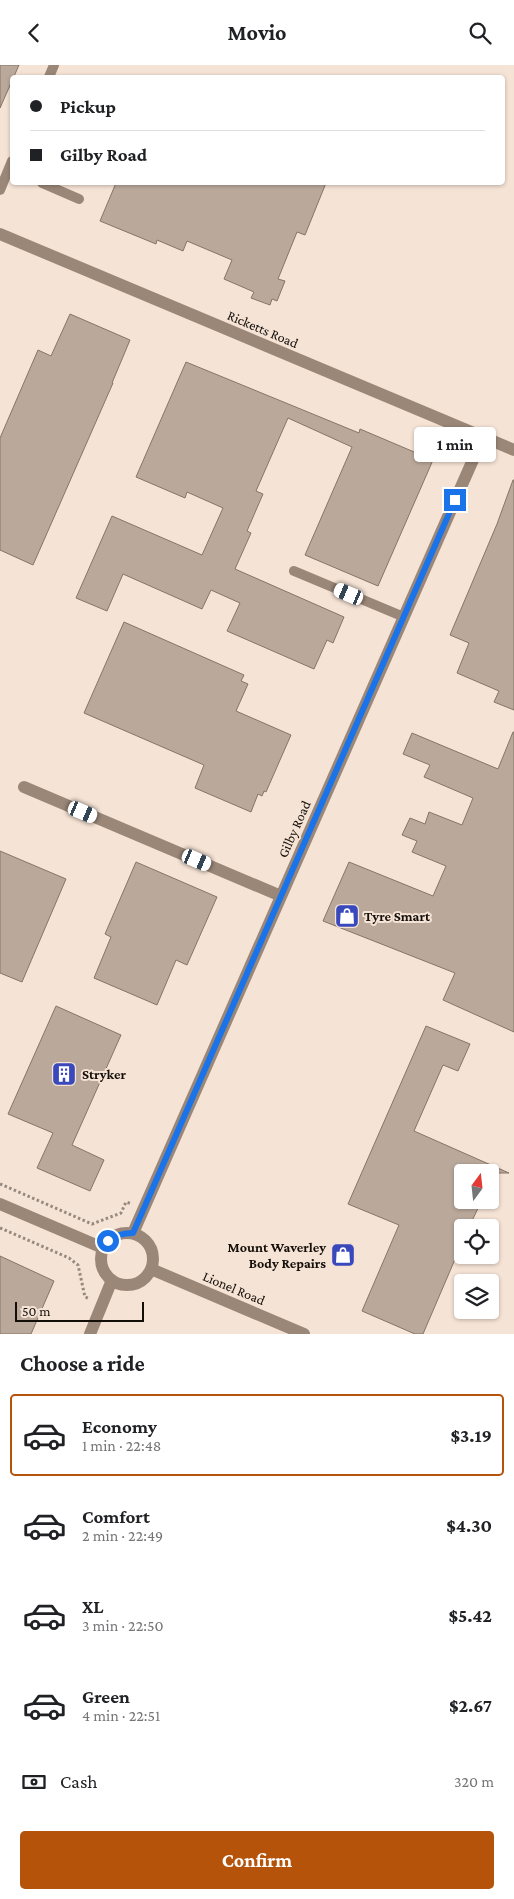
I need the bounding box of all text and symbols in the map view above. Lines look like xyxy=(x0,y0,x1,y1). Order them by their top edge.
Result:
icon: back xyxy=(20,19,48,47)
icon: search xyxy=(466,19,494,47)
text: Movio xyxy=(227,20,287,45)
text: Pickup xyxy=(60,96,116,117)
text: Gilby Road xyxy=(60,144,147,165)
street label: Ricketts Road xyxy=(225,307,301,351)
callout: 1 min xyxy=(414,427,496,463)
text: 1 min xyxy=(437,436,473,453)
route end xyxy=(444,489,466,511)
car xyxy=(332,581,365,607)
street label: Gilby Road xyxy=(274,797,314,860)
car xyxy=(66,799,99,825)
car xyxy=(180,847,213,873)
shop icon: Tyre Smart xyxy=(334,903,360,929)
place label: Tyre Smart xyxy=(364,908,431,924)
building icon: Stryker xyxy=(51,1061,77,1087)
place label: Stryker xyxy=(82,1066,127,1082)
north arrow xyxy=(454,1164,499,1209)
map controls xyxy=(454,1164,499,1319)
button: locate xyxy=(454,1219,499,1264)
route start xyxy=(97,1230,119,1252)
place label: Mount Waverley Body Repairs xyxy=(228,1239,326,1271)
shop icon: Mount Waverley Body Repairs xyxy=(330,1242,356,1268)
street label: Lionel Road xyxy=(201,1268,268,1308)
button: layers xyxy=(454,1274,499,1319)
scale bar xyxy=(15,1299,144,1322)
text: 50 m xyxy=(22,1303,50,1319)
text: Choose a ride xyxy=(20,1351,145,1376)
icon: car xyxy=(22,1413,67,1458)
text: Economy xyxy=(82,1416,157,1437)
text: $3.19 xyxy=(451,1425,492,1446)
text: 1 min · 22:48 xyxy=(82,1437,161,1454)
icon: car xyxy=(22,1503,67,1548)
text: Comfort xyxy=(82,1506,150,1527)
text: $4.30 xyxy=(446,1515,492,1536)
text: 2 min · 22:49 xyxy=(82,1527,163,1544)
icon: car xyxy=(22,1593,67,1638)
text: XL xyxy=(82,1596,104,1617)
text: $5.42 xyxy=(449,1605,492,1626)
text: 3 min · 22:50 xyxy=(82,1617,164,1634)
icon: car xyxy=(22,1683,67,1728)
text: Green xyxy=(82,1686,130,1707)
text: $2.67 xyxy=(449,1695,492,1716)
text: 4 min · 22:51 xyxy=(82,1707,160,1724)
icon: cash xyxy=(20,1768,48,1796)
text: Cash xyxy=(60,1771,98,1792)
text: 320 m xyxy=(454,1773,494,1790)
button: Confirm xyxy=(20,1831,494,1889)

